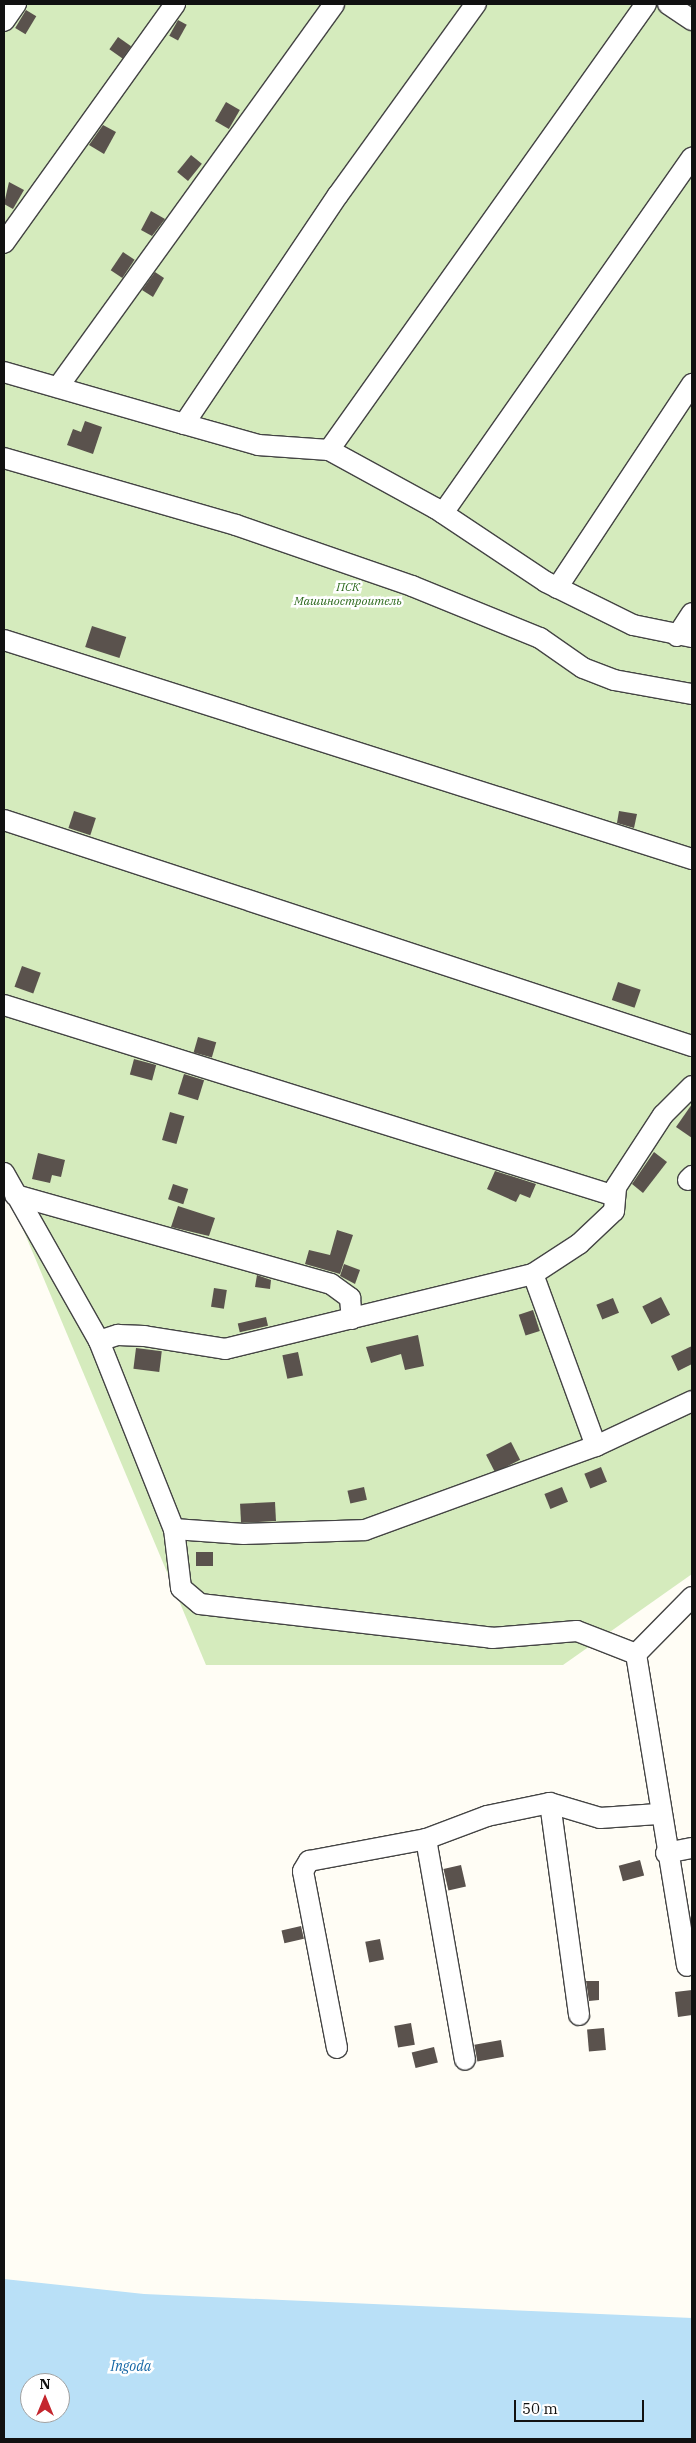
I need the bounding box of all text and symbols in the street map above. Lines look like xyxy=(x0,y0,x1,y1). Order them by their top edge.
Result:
park label: ПСК Машиностроитель xyxy=(294,580,402,608)
water label: Ingoda xyxy=(111,2358,151,2374)
north arrow xyxy=(20,2373,70,2423)
text: N xyxy=(39,2375,51,2393)
scale bar xyxy=(516,2390,646,2422)
text: 50 m xyxy=(522,2399,558,2418)

